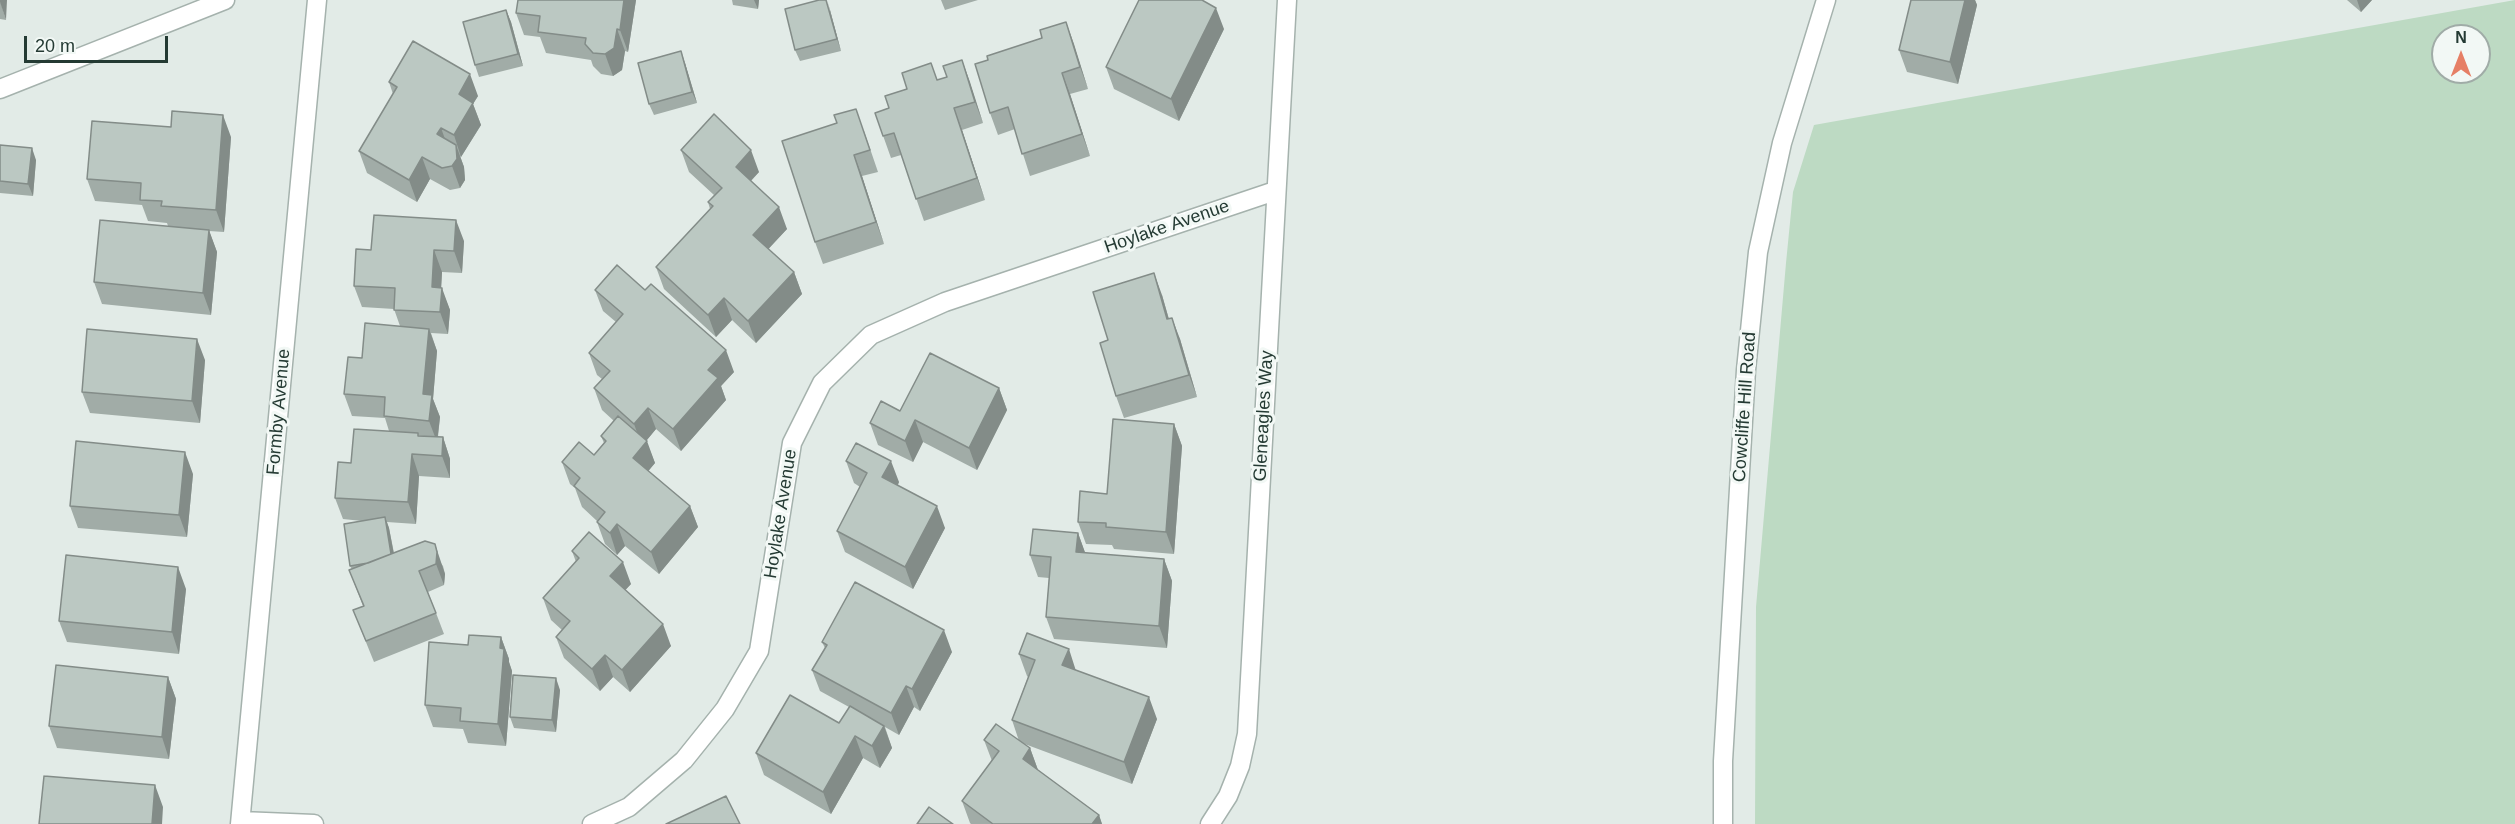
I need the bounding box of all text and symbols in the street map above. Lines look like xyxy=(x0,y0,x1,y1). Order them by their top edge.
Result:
scale bar xyxy=(27,24,171,62)
north arrow xyxy=(2431,24,2491,84)
text: N xyxy=(2455,29,2467,46)
text: 20 m xyxy=(35,36,75,56)
street label: Hoylake Avenue xyxy=(1102,196,1232,258)
street label: Cowcliffe Hill Road xyxy=(1729,331,1761,483)
street label: Formby Avenue xyxy=(263,348,295,476)
street label: Gleneagles Way xyxy=(1250,350,1278,482)
street label: Hoylake Avenue xyxy=(760,448,802,580)

